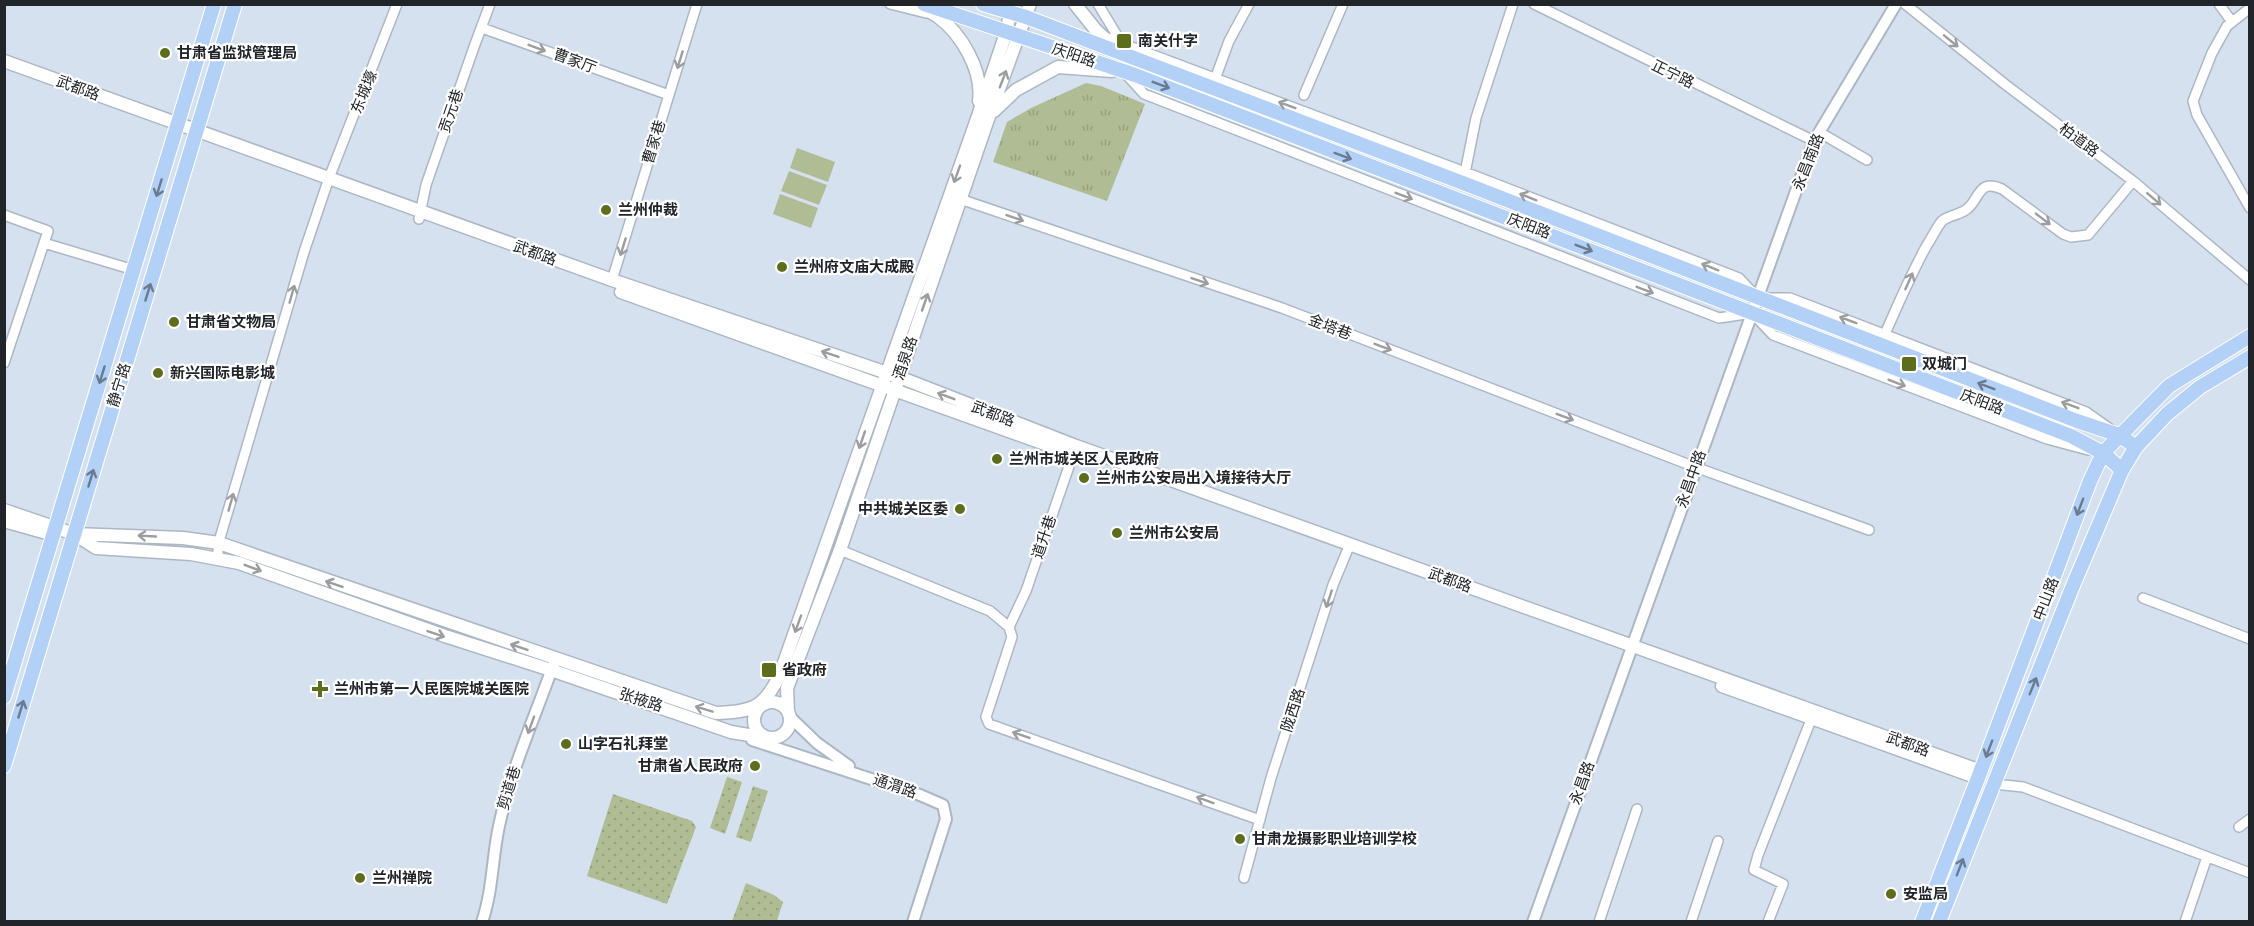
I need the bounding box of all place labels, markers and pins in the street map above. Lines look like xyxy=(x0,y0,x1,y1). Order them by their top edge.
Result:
place label: 南关什字 xyxy=(1138,31,1198,51)
marker: 南关什字 xyxy=(1115,32,1133,50)
place label: 甘肃省监狱管理局 xyxy=(177,43,297,63)
marker: 甘肃省监狱管理局 xyxy=(158,46,172,60)
place label: 兰州仲裁 xyxy=(618,200,678,220)
marker: 兰州仲裁 xyxy=(599,203,613,217)
place label: 兰州府文庙大成殿 xyxy=(794,257,914,277)
marker: 兰州府文庙大成殿 xyxy=(775,260,789,274)
place label: 甘肃省文物局 xyxy=(186,312,276,332)
marker: 甘肃省文物局 xyxy=(167,315,181,329)
place label: 双城门 xyxy=(1922,354,1967,374)
marker: 双城门 xyxy=(1900,355,1918,373)
place label: 新兴国际电影城 xyxy=(170,363,275,383)
marker: 新兴国际电影城 xyxy=(151,366,165,380)
place label: 兰州市城关区人民政府 xyxy=(1009,449,1159,469)
marker: 兰州市城关区人民政府 xyxy=(990,452,1004,466)
place label: 兰州市公安局出入境接待大厅 xyxy=(1096,468,1291,488)
marker: 兰州市公安局出入境接待大厅 xyxy=(1077,471,1091,485)
place label: 中共城关区委 xyxy=(858,499,948,519)
marker: 中共城关区委 xyxy=(953,502,967,516)
place label: 兰州市公安局 xyxy=(1129,523,1219,543)
marker: 兰州市公安局 xyxy=(1110,526,1124,540)
place label: 省政府 xyxy=(782,660,827,680)
marker: 省政府 xyxy=(760,661,778,679)
place label: 兰州市第一人民医院城关医院 xyxy=(334,679,529,699)
marker: 兰州市第一人民医院城关医院 xyxy=(311,680,329,698)
place label: 山字石礼拜堂 xyxy=(578,734,668,754)
marker: 山字石礼拜堂 xyxy=(559,737,573,751)
place label: 甘肃省人民政府 xyxy=(638,756,743,776)
marker: 甘肃省人民政府 xyxy=(748,759,762,773)
place label: 甘肃龙摄影职业培训学校 xyxy=(1252,829,1417,849)
marker: 甘肃龙摄影职业培训学校 xyxy=(1233,832,1247,846)
place label: 兰州禅院 xyxy=(372,868,432,888)
marker: 兰州禅院 xyxy=(353,871,367,885)
place label: 安监局 xyxy=(1903,884,1948,904)
marker: 安监局 xyxy=(1884,887,1898,901)

